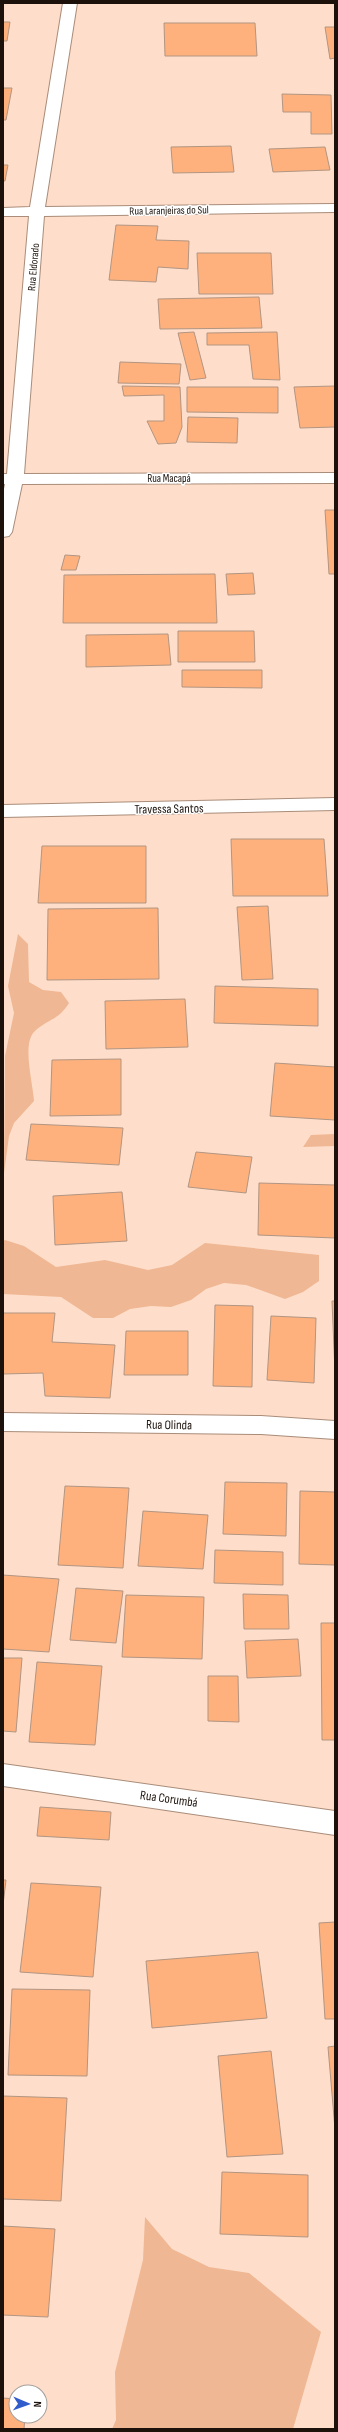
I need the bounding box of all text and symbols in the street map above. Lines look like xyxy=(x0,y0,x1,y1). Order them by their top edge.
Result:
street label: Rua Laranjeiras do Sul xyxy=(129,203,209,218)
street label: Rua Eldorado xyxy=(25,242,42,291)
street label: Rua Macapá xyxy=(147,472,191,485)
street label: Travessa Santos xyxy=(134,800,204,818)
street label: Rua Olinda xyxy=(146,1417,192,1433)
street label: Rua Corumbá xyxy=(139,1787,199,1811)
north arrow xyxy=(8,2384,48,2424)
text: N xyxy=(31,2401,44,2408)

